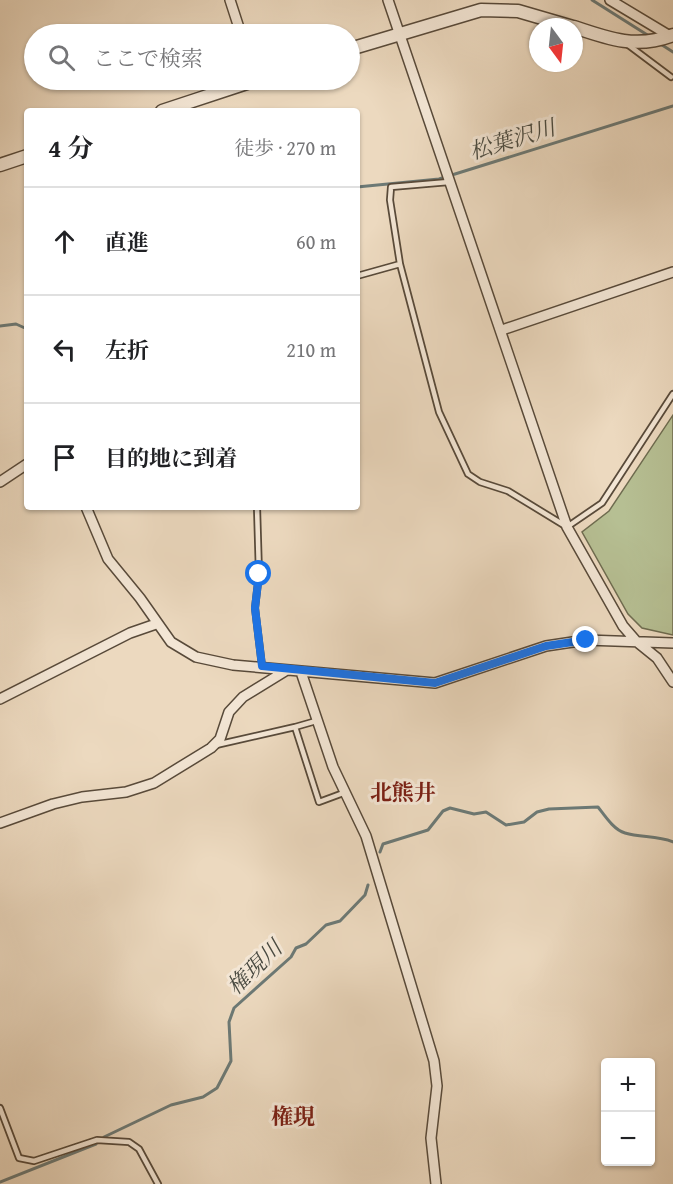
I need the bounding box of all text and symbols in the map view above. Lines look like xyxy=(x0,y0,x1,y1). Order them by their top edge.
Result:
north arrow xyxy=(529,18,583,72)
search box xyxy=(24,24,360,90)
icon: search xyxy=(45,41,78,74)
text: ここで検索 xyxy=(93,42,203,74)
water label: 松葉沢川 xyxy=(465,110,561,167)
text: 4 分 xyxy=(48,128,93,167)
text: 徒歩 · 270 m xyxy=(234,133,336,162)
icon: ahead xyxy=(48,225,81,258)
text: 直進 xyxy=(105,226,149,258)
text: 60 m xyxy=(296,227,336,256)
icon: left xyxy=(48,333,81,366)
text: 左折 xyxy=(105,334,149,366)
text: 210 m xyxy=(286,335,336,364)
icon: arrive xyxy=(48,441,81,474)
text: 目的地に到着 xyxy=(105,442,237,474)
route start xyxy=(245,560,271,586)
route end xyxy=(572,626,598,652)
district label: 北熊井 xyxy=(370,776,436,808)
water label: 権現川 xyxy=(219,931,290,1001)
map controls xyxy=(601,1058,655,1166)
button: + xyxy=(601,1058,655,1112)
district label: 権現 xyxy=(271,1100,315,1132)
button: − xyxy=(601,1112,655,1166)

